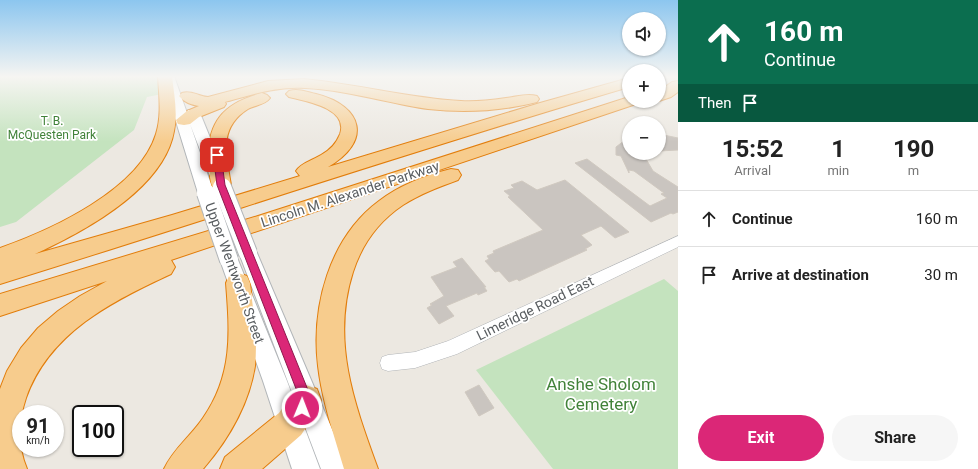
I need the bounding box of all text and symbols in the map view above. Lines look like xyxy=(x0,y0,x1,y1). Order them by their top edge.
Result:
map controls xyxy=(622,12,666,160)
button: sound xyxy=(622,12,666,56)
text: 160 m xyxy=(764,15,843,48)
icon: ahead xyxy=(698,16,750,68)
text: Continue xyxy=(764,49,836,70)
button: + xyxy=(622,64,666,108)
icon: arrive xyxy=(739,92,761,114)
text: Then xyxy=(698,94,731,112)
park label: T. B. McQuesten Park xyxy=(8,114,97,142)
button: − xyxy=(622,116,666,160)
text: 15:52 xyxy=(722,135,784,163)
text: 1 xyxy=(831,135,845,163)
text: 190 xyxy=(893,135,934,163)
pin xyxy=(200,138,234,172)
icon: arrive xyxy=(206,144,228,166)
street label: Lincoln M. Alexander Parkway xyxy=(259,157,442,230)
text: Arrival xyxy=(734,163,771,178)
text: min xyxy=(827,163,849,178)
text: m xyxy=(908,163,919,178)
street label: Upper Wentworth Street xyxy=(202,200,268,346)
icon: ahead xyxy=(698,208,720,230)
text: Continue xyxy=(732,210,793,228)
text: 160 m xyxy=(916,210,958,228)
icon: arrive xyxy=(698,264,720,286)
text: Arrive at destination xyxy=(732,266,869,284)
text: 30 m xyxy=(924,266,958,284)
street label: Limeridge Road East xyxy=(474,272,597,343)
park label: Anshe Sholom Cemetery xyxy=(546,374,656,414)
position arrow xyxy=(281,387,323,429)
speed limit sign: 100 xyxy=(72,405,124,457)
text: 91 xyxy=(27,414,49,438)
button: Exit xyxy=(698,415,824,461)
button: Share xyxy=(832,415,958,461)
text: km/h xyxy=(26,435,50,446)

